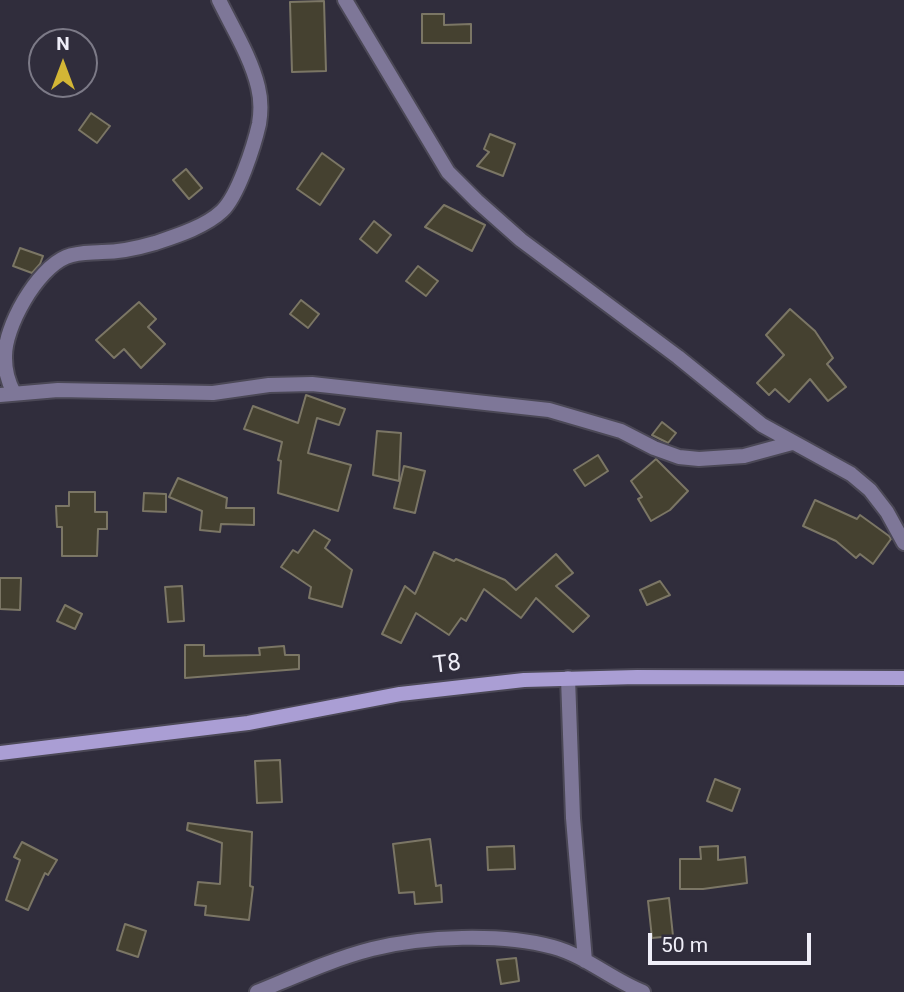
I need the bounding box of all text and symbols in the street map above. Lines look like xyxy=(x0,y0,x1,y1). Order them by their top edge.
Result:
north arrow xyxy=(28,28,98,98)
text: N xyxy=(56,32,70,55)
street label: T8 xyxy=(431,649,463,681)
scale bar xyxy=(652,918,815,962)
text: 50 m xyxy=(661,933,708,957)

